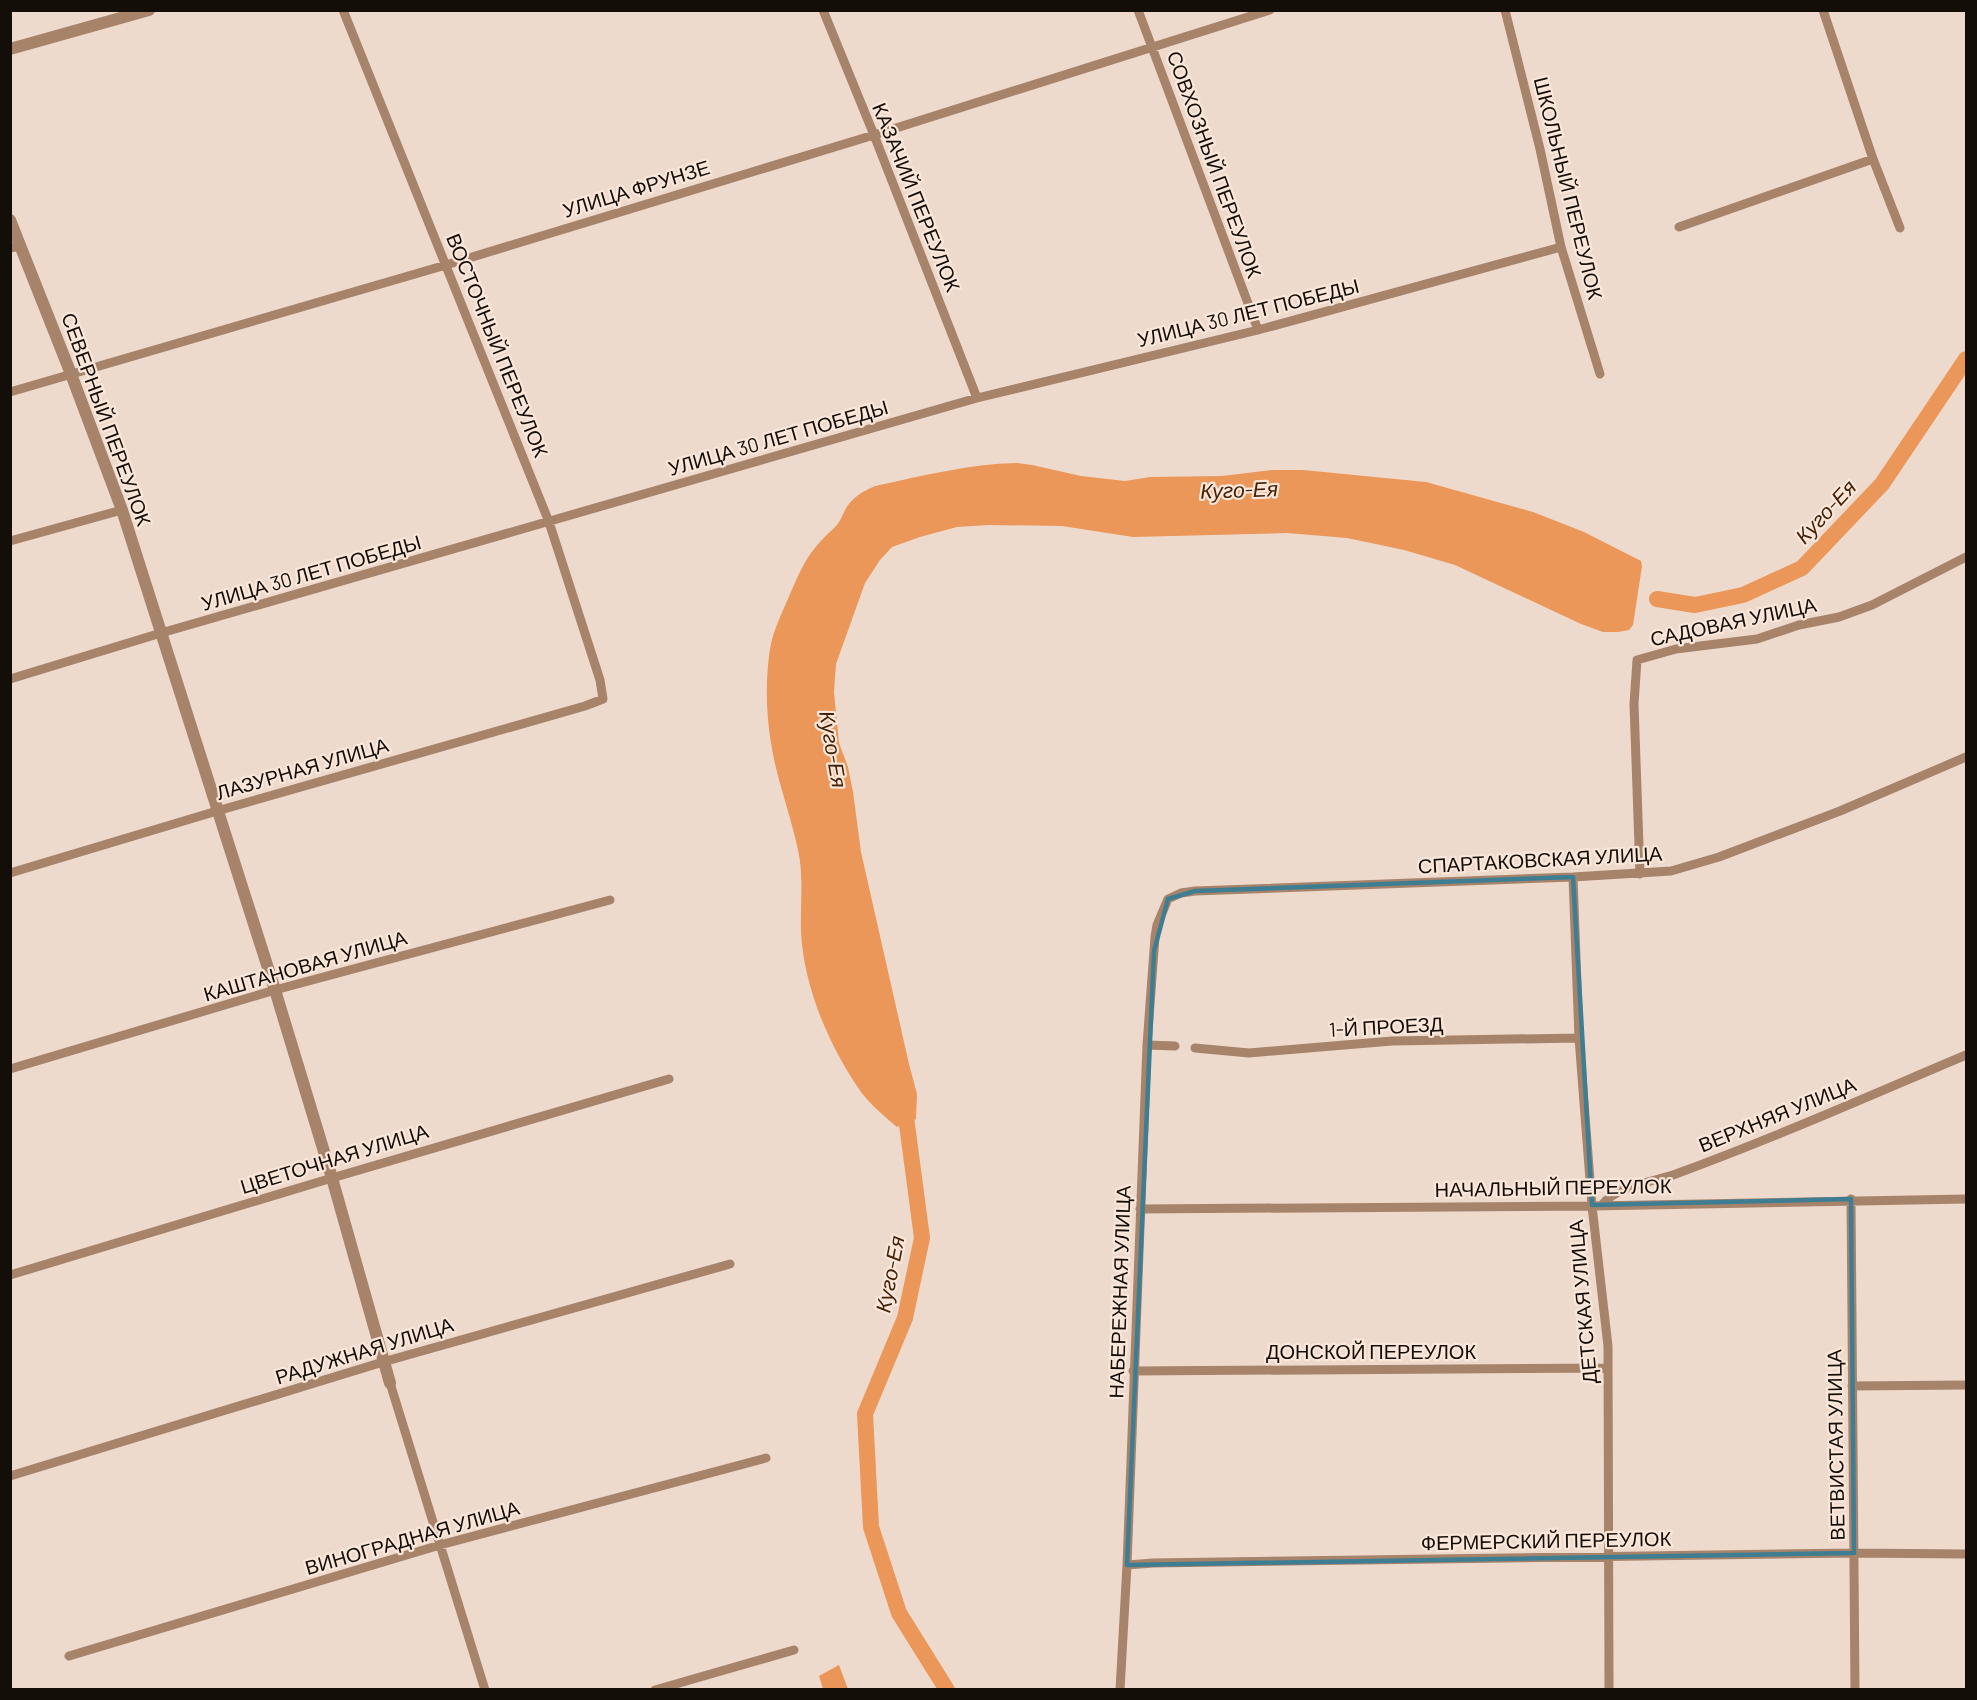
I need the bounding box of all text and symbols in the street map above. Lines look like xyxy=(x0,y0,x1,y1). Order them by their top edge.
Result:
street label: СОВХОЗНЫЙ ПЕРЕУЛОК xyxy=(1163,47,1267,281)
street label: ШКОЛЬНЫЙ ПЕРЕУЛОК xyxy=(1530,74,1608,302)
street label: КАЗАЧИЙ ПЕРЕУЛОК xyxy=(868,99,966,295)
street label: УЛИЦА ФРУНЗЕ xyxy=(560,154,712,222)
street label: ВОСТОЧНЫЙ ПЕРЕУЛОК xyxy=(442,230,554,461)
street label: УЛИЦА 30 ЛЕТ ПОБЕДЫ xyxy=(1135,273,1361,351)
street label: СЕВЕРНЫЙ ПЕРЕУЛОК xyxy=(57,309,157,529)
street label: УЛИЦА 30 ЛЕТ ПОБЕДЫ xyxy=(665,394,891,480)
water label: Куго-Ея xyxy=(1789,474,1861,548)
water label: Куго-Ея xyxy=(1200,475,1278,503)
street label: УЛИЦА 30 ЛЕТ ПОБЕДЫ xyxy=(198,529,424,615)
street label: САДОВАЯ УЛИЦА xyxy=(1648,592,1819,650)
water label: Куго-Ея xyxy=(815,709,853,789)
street label: ЛАЗУРНАЯ УЛИЦА xyxy=(213,732,392,804)
street label: СПАРТАКОВСКАЯ УЛИЦА xyxy=(1417,841,1663,877)
street label: КАШТАНОВАЯ УЛИЦА xyxy=(201,924,410,1006)
street label: 1-Й ПРОЕЗД xyxy=(1328,1011,1444,1041)
street label: ВЕРХНЯЯ УЛИЦА xyxy=(1695,1071,1860,1156)
street label: ЦВЕТОЧНАЯ УЛИЦА xyxy=(237,1118,431,1198)
street label: НАЧАЛЬНЫЙ ПЕРЕУЛОК xyxy=(1434,1173,1672,1201)
street label: НАБЕРЕЖНАЯ УЛИЦА xyxy=(1103,1184,1135,1399)
street label: ДЕТСКАЯ УЛИЦА xyxy=(1563,1218,1601,1385)
water label: Куго-Ея xyxy=(869,1233,909,1315)
street label: РАДУЖНАЯ УЛИЦА xyxy=(272,1311,457,1388)
street label: ДОНСКОЙ ПЕРЕУЛОК xyxy=(1266,1339,1476,1363)
street label: ВЕТВИСТАЯ УЛИЦА xyxy=(1821,1348,1849,1541)
street label: ВИНОГРАДНАЯ УЛИЦА xyxy=(302,1495,523,1579)
street label: ФЕРМЕРСКИЙ ПЕРЕУЛОК xyxy=(1421,1526,1672,1554)

